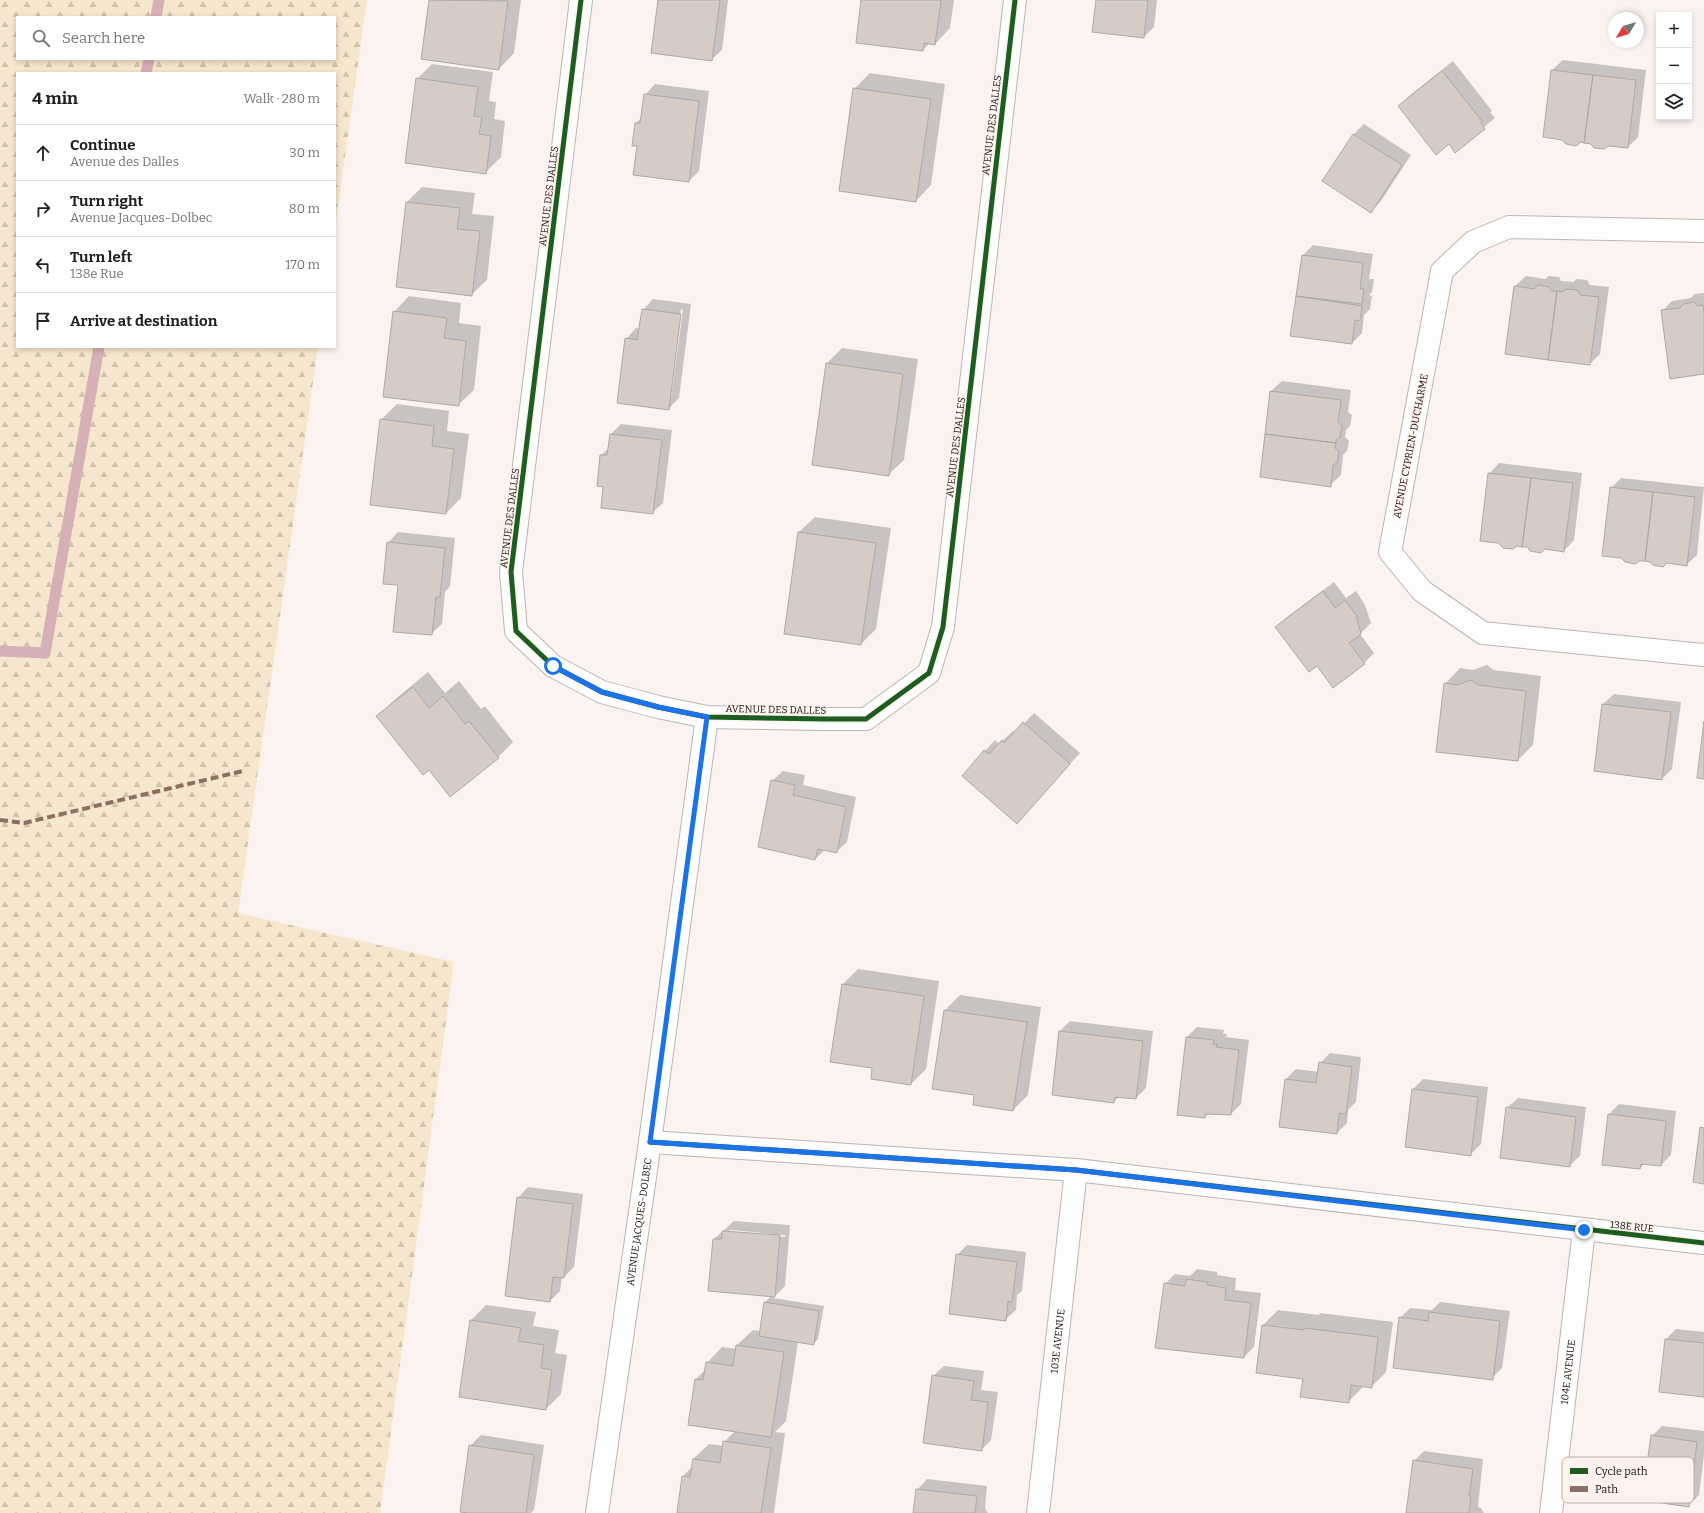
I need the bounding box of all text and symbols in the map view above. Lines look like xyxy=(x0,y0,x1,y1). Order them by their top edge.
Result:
north arrow xyxy=(1608,12,1644,48)
map controls xyxy=(1656,12,1692,120)
button: + xyxy=(1656,12,1692,48)
search box xyxy=(16,16,336,60)
icon: search xyxy=(30,27,52,49)
text: Search here xyxy=(62,29,145,47)
button: − xyxy=(1656,48,1692,84)
street label: AVENUE DES DALLES xyxy=(980,74,1004,176)
button: layers xyxy=(1656,84,1692,120)
text: 4 min xyxy=(32,88,78,109)
text: Walk · 280 m xyxy=(243,91,320,106)
text: Continue xyxy=(70,136,136,154)
icon: ahead xyxy=(32,142,54,164)
text: 30 m xyxy=(289,145,320,160)
street label: AVENUE DES DALLES xyxy=(537,145,561,247)
text: Avenue des Dalles xyxy=(70,154,179,169)
text: Turn right xyxy=(70,192,143,210)
icon: right xyxy=(32,198,54,220)
text: 80 m xyxy=(289,201,320,216)
text: Avenue Jacques-Dolbec xyxy=(70,210,213,225)
text: Turn left xyxy=(70,248,132,266)
icon: left xyxy=(32,254,54,276)
text: 170 m xyxy=(285,257,320,272)
text: 138e Rue xyxy=(70,266,124,281)
icon: arrive xyxy=(32,310,54,332)
text: Arrive at destination xyxy=(70,312,217,330)
street label: AVENUE CYPRIEN-DUCHARME xyxy=(1391,373,1431,519)
street label: AVENUE DES DALLES xyxy=(944,396,968,498)
street label: AVENUE DES DALLES xyxy=(498,467,522,569)
route start xyxy=(544,657,562,675)
street label: AVENUE DES DALLES xyxy=(725,703,827,717)
street label: AVENUE JACQUES-DOLBEC xyxy=(625,1157,655,1287)
street label: 138E RUE xyxy=(1610,1219,1654,1235)
route end xyxy=(1575,1221,1593,1239)
street label: 103E AVENUE xyxy=(1049,1308,1068,1374)
street label: 104E AVENUE xyxy=(1559,1339,1578,1405)
legend xyxy=(1562,1457,1694,1503)
text: Cycle path xyxy=(1595,1465,1648,1478)
text: Path xyxy=(1595,1483,1618,1496)

